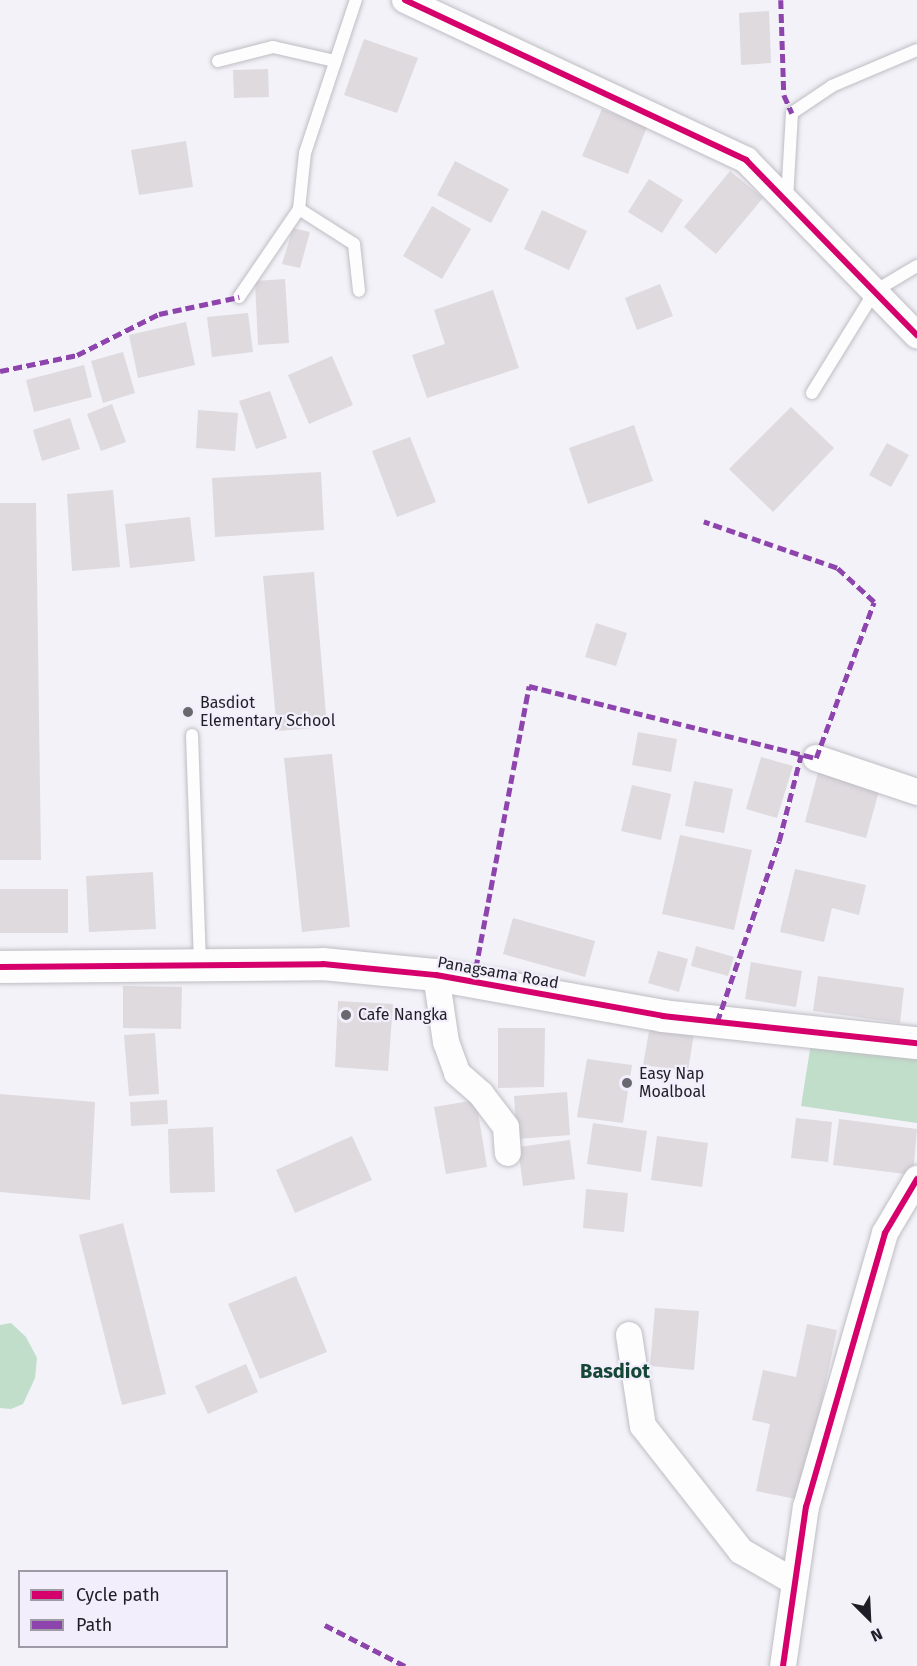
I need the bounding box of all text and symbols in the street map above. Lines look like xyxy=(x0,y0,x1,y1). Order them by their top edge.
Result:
place label: Basdiot Elementary School xyxy=(200,693,335,731)
marker: Basdiot Elementary School xyxy=(181,705,195,719)
street label: Panagsama Road xyxy=(436,953,560,993)
place label: Cafe Nangka xyxy=(358,1005,448,1025)
marker: Cafe Nangka xyxy=(339,1008,353,1022)
place label: Easy Nap Moalboal xyxy=(639,1064,706,1102)
marker: Easy Nap Moalboal xyxy=(620,1076,634,1090)
district label: Basdiot xyxy=(580,1359,650,1383)
legend xyxy=(18,1570,228,1648)
text: Cycle path xyxy=(76,1584,160,1606)
north arrow xyxy=(839,1588,899,1648)
text: Path xyxy=(76,1614,112,1636)
text: N xyxy=(868,1624,885,1646)

